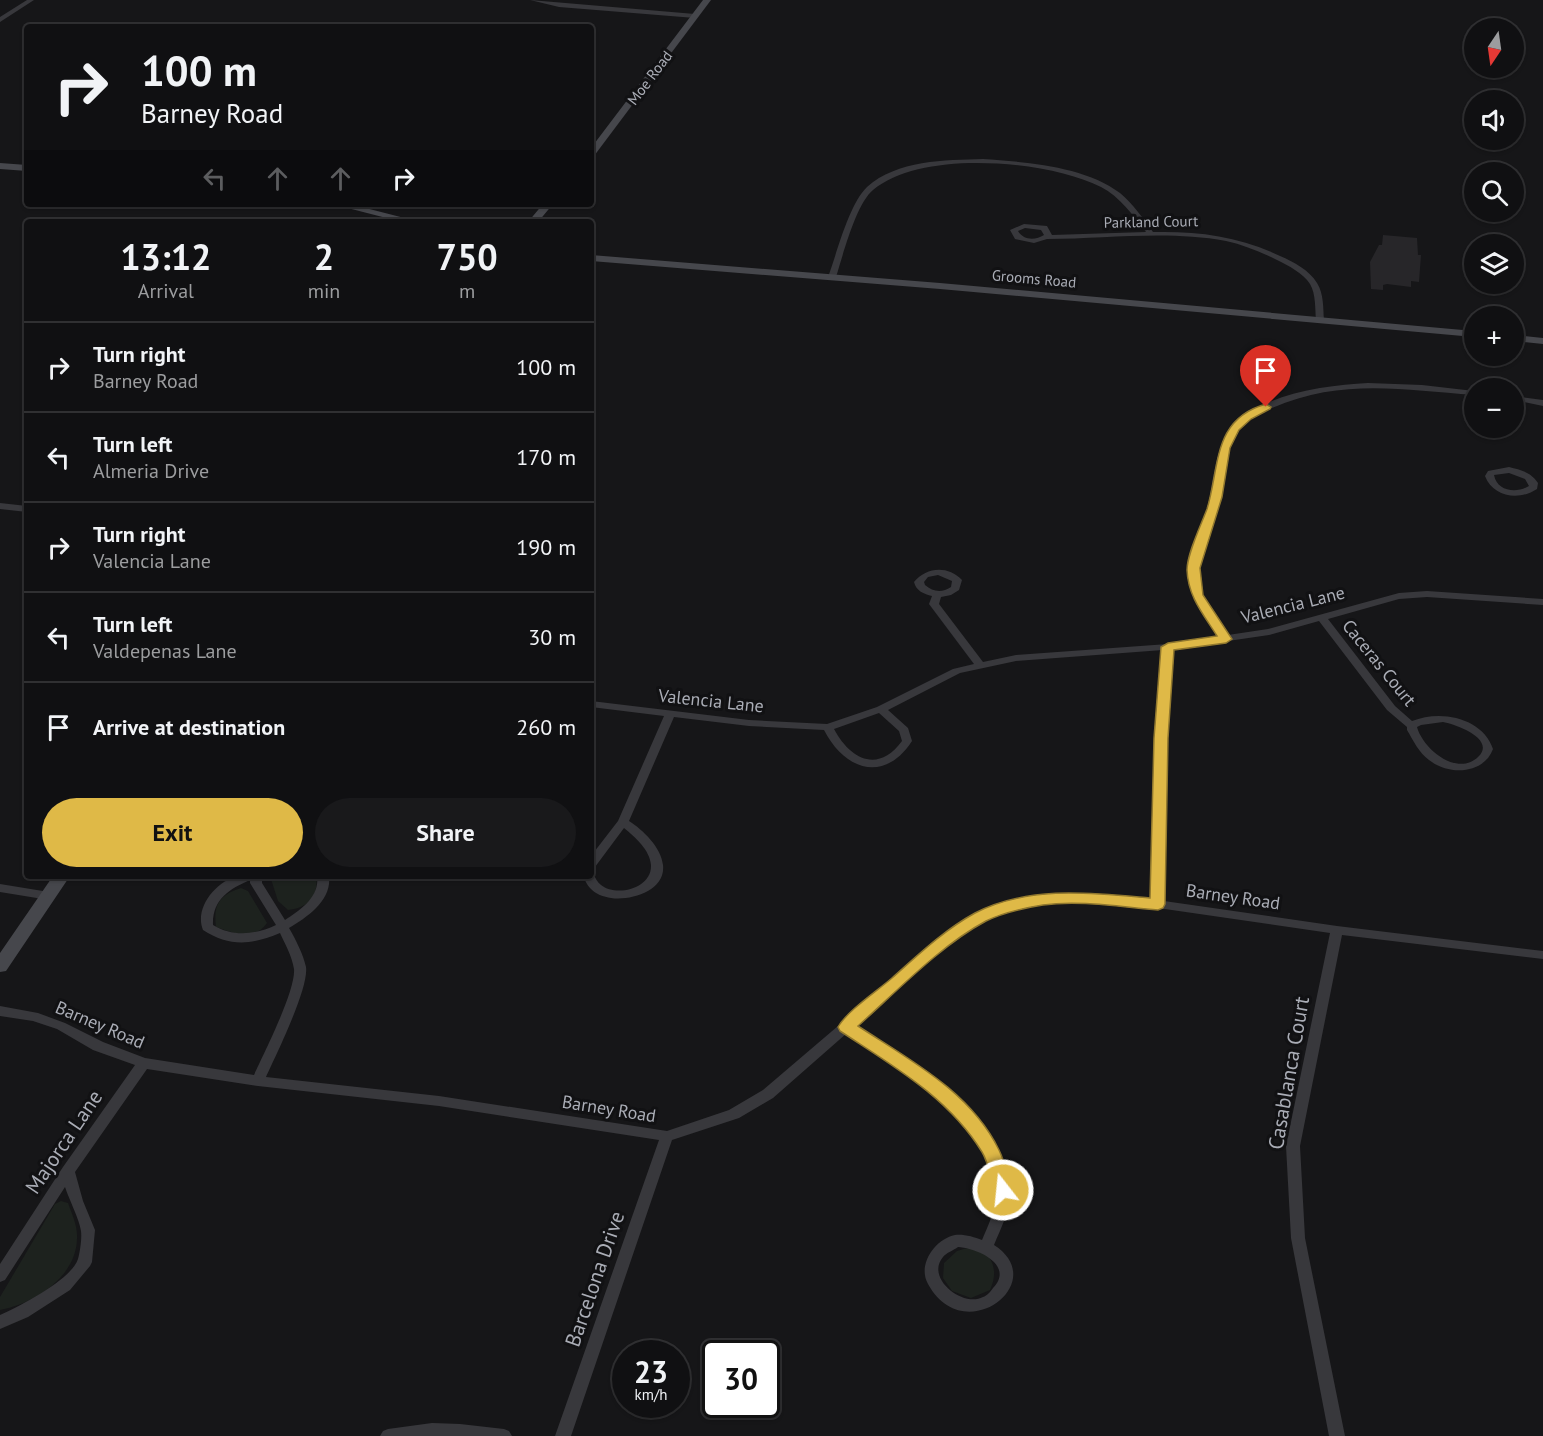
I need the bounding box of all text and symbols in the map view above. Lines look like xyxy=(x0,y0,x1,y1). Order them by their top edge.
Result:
north arrow xyxy=(1464,18,1524,78)
map controls xyxy=(1464,18,1524,438)
text: 100 m xyxy=(141,43,257,98)
street label: Moe Road xyxy=(623,47,676,109)
icon: right xyxy=(42,48,120,126)
button: sound xyxy=(1464,90,1524,150)
text: Barney Road xyxy=(141,96,283,130)
icon: left xyxy=(198,162,231,195)
icon: ahead xyxy=(261,162,294,195)
icon: ahead xyxy=(324,162,357,195)
icon: right xyxy=(387,162,420,195)
button: search xyxy=(1464,162,1524,222)
street label: Parkland Court xyxy=(1104,211,1198,232)
text: 13:12 xyxy=(120,233,212,280)
text: 2 xyxy=(314,233,334,280)
text: 750 xyxy=(437,233,498,280)
button: layers xyxy=(1464,234,1524,294)
street label: Grooms Road xyxy=(991,265,1077,292)
text: Arrival xyxy=(138,278,194,304)
text: min xyxy=(308,278,340,304)
text: m xyxy=(459,278,475,304)
button: + xyxy=(1464,306,1524,366)
text: Turn right xyxy=(93,340,185,368)
pin xyxy=(1240,345,1291,407)
icon: right xyxy=(42,351,75,384)
text: 100 m xyxy=(516,353,576,381)
icon: arrive xyxy=(1249,354,1282,387)
text: Barney Road xyxy=(93,368,198,394)
button: − xyxy=(1464,378,1524,438)
text: Turn left xyxy=(93,430,173,458)
icon: left xyxy=(42,441,75,474)
text: 170 m xyxy=(516,443,576,471)
text: Almeria Drive xyxy=(93,458,209,484)
text: Turn right xyxy=(93,520,185,548)
icon: right xyxy=(42,531,75,564)
text: 190 m xyxy=(516,533,576,561)
text: Valencia Lane xyxy=(93,548,211,574)
street label: Valencia Lane xyxy=(1238,581,1347,629)
text: Turn left xyxy=(93,610,173,638)
street label: Caceras Court xyxy=(1337,615,1421,711)
icon: left xyxy=(42,621,75,654)
text: 30 m xyxy=(528,623,576,651)
text: Valdepenas Lane xyxy=(93,638,237,664)
street label: Valencia Lane xyxy=(656,683,765,717)
icon: arrive xyxy=(42,711,75,744)
text: Arrive at destination xyxy=(93,713,285,741)
text: 260 m xyxy=(516,713,576,741)
button: Exit xyxy=(42,798,303,867)
button: Share xyxy=(315,798,576,867)
street label: Barney Road xyxy=(1185,879,1282,914)
street label: Casablanca Court xyxy=(1262,994,1315,1152)
street label: Barney Road xyxy=(52,995,148,1054)
street label: Majorca Lane xyxy=(19,1085,108,1199)
street label: Barney Road xyxy=(560,1090,658,1127)
position arrow xyxy=(971,1158,1035,1222)
street label: Barcelona Drive xyxy=(559,1208,630,1350)
speed limit sign: 30 xyxy=(702,1340,780,1418)
text: 23 xyxy=(634,1352,668,1391)
text: km/h xyxy=(635,1385,667,1404)

